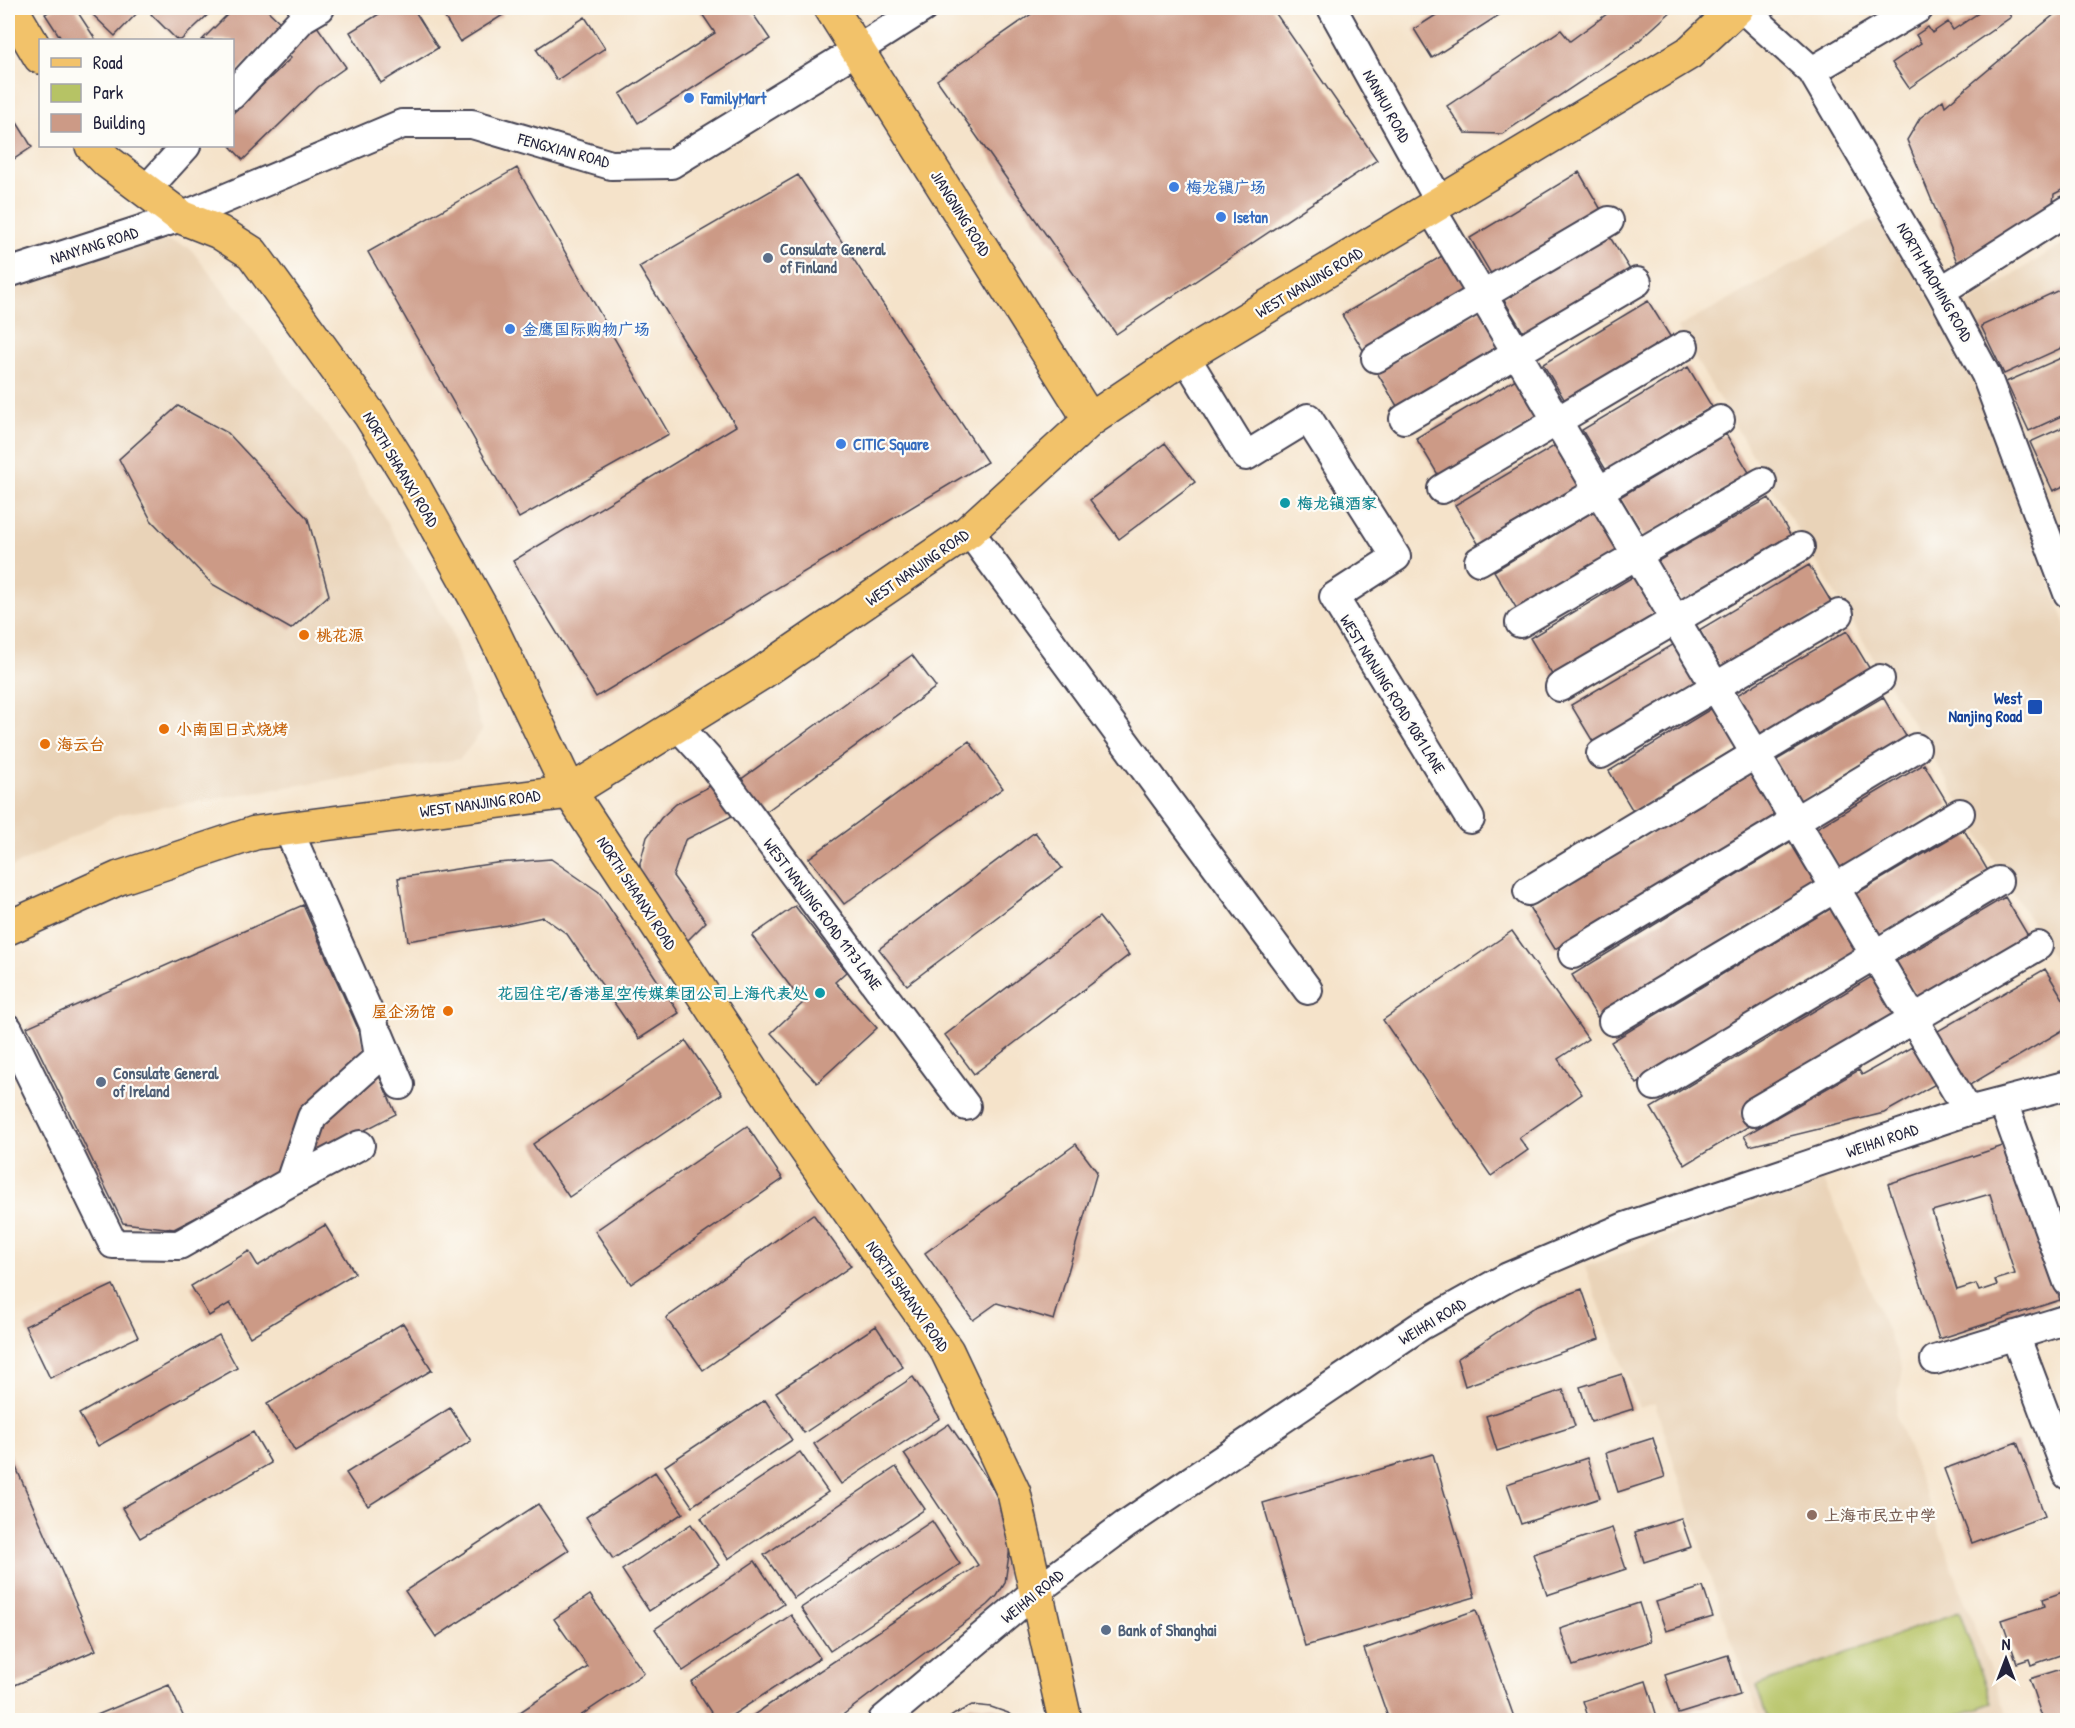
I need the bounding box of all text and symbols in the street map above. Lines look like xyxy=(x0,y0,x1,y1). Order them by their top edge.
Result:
legend xyxy=(39,39,234,147)
text: Road xyxy=(93,50,123,75)
street label: NANHUI ROAD xyxy=(1358,66,1416,147)
text: Park xyxy=(93,80,124,105)
place label: FamilyMart xyxy=(700,87,767,110)
marker: FamilyMart xyxy=(682,91,696,105)
text: Building xyxy=(93,110,145,135)
street label: FENGXIAN ROAD xyxy=(515,127,613,173)
street label: JIANGNING ROAD xyxy=(926,166,996,260)
place label: 梅龙镇广场 xyxy=(1186,176,1266,198)
marker: 梅龙镇广场 xyxy=(1167,180,1181,194)
place label: Isetan xyxy=(1233,206,1268,228)
marker: Isetan xyxy=(1214,210,1228,224)
street label: NORTH MAOMING ROAD xyxy=(1892,218,1978,346)
street label: NANYANG ROAD xyxy=(47,220,141,270)
place label: Consulate General of Finland xyxy=(780,238,886,278)
street label: WEST NANJING ROAD xyxy=(1251,241,1367,323)
marker: Consulate General of Finland xyxy=(761,251,775,265)
place label: 金鹰国际购物广场 xyxy=(522,318,650,340)
marker: 金鹰国际购物广场 xyxy=(503,322,517,336)
street label: NORTH SHAANXI ROAD xyxy=(358,407,444,531)
place label: CITIC Square xyxy=(853,433,930,456)
marker: CITIC Square xyxy=(834,437,848,451)
place label: 梅龙镇酒家 xyxy=(1297,492,1377,514)
marker: 梅龙镇酒家 xyxy=(1278,496,1292,510)
street label: WEST NANJING ROAD xyxy=(861,523,973,611)
street label: WEST NANJING ROAD 1081 LANE xyxy=(1335,610,1451,778)
place label: 桃花源 xyxy=(316,624,364,646)
marker: 桃花源 xyxy=(297,628,311,642)
place label: West Nanjing Road xyxy=(1948,687,2023,728)
marker: West Nanjing Road xyxy=(2026,698,2044,716)
place label: 小南国日式烧烤 xyxy=(176,718,288,740)
marker: 小南国日式烧烤 xyxy=(157,722,171,736)
place label: 海云台 xyxy=(57,733,105,755)
marker: 海云台 xyxy=(38,737,52,751)
street label: WEST NANJING ROAD xyxy=(418,784,542,822)
street label: NORTH SHAANXI ROAD xyxy=(592,832,682,954)
street label: WEST NANJING ROAD 1173 LANE xyxy=(759,834,887,994)
place label: 花园住宅/香港星空传媒集团公司上海代表处 xyxy=(497,982,809,1004)
marker: 花园住宅/香港星空传媒集团公司上海代表处 xyxy=(813,986,827,1000)
place label: 屋企汤馆 xyxy=(372,1000,436,1022)
marker: 屋企汤馆 xyxy=(441,1004,455,1018)
place label: Consulate General of Ireland xyxy=(113,1062,219,1102)
marker: Consulate General of Ireland xyxy=(94,1075,108,1089)
street label: WEIHAI ROAD xyxy=(1843,1117,1921,1163)
street label: NORTH SHAANXI ROAD xyxy=(861,1236,955,1356)
street label: WEIHAI ROAD xyxy=(1394,1292,1470,1350)
place label: 上海市民立中学 xyxy=(1824,1504,1936,1526)
marker: 上海市民立中学 xyxy=(1805,1508,1819,1522)
street label: WEIHAI ROAD xyxy=(996,1564,1068,1628)
place label: Bank of Shanghai xyxy=(1118,1619,1217,1642)
marker: Bank of Shanghai xyxy=(1099,1623,1113,1637)
north arrow xyxy=(1976,1629,2036,1689)
text: N xyxy=(2002,1633,2011,1655)

